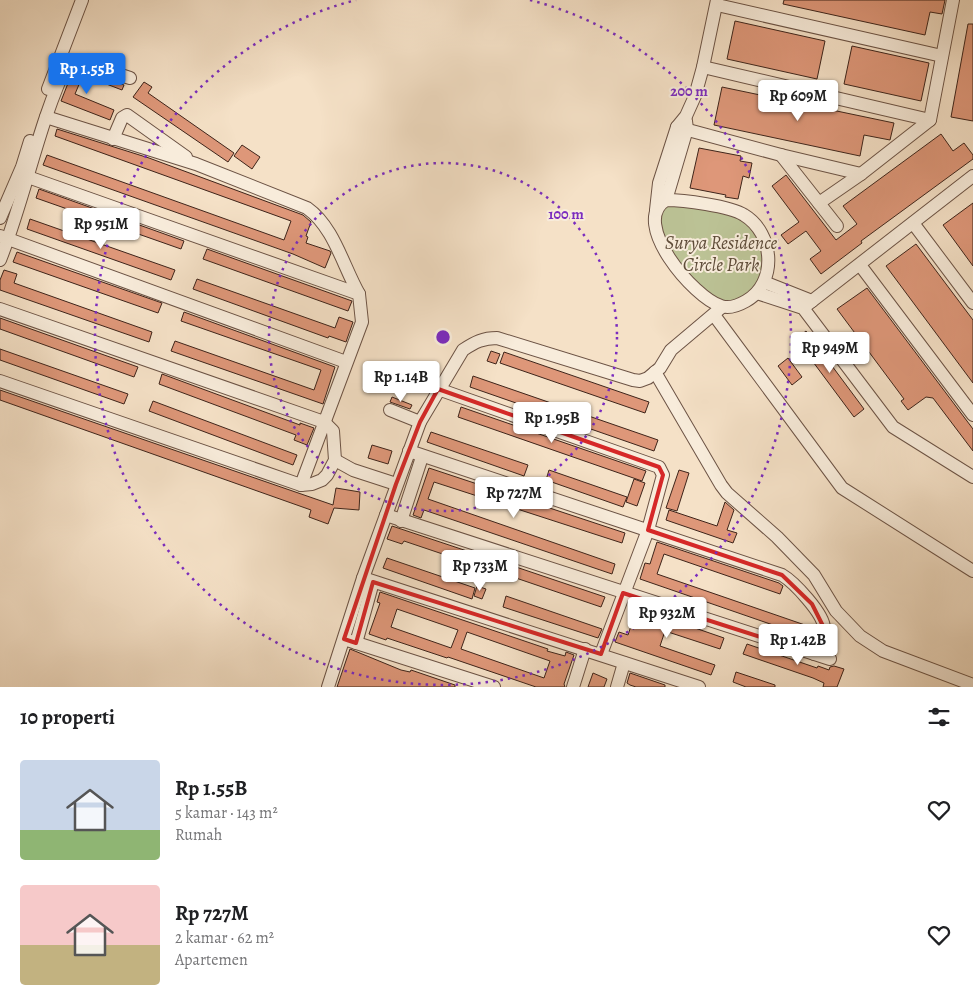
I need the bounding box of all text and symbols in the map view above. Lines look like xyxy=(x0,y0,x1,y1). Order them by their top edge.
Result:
pin: Rp 1.55B xyxy=(35,52,139,95)
text: Rp 1.55B xyxy=(59,58,115,80)
pin: Rp 609M xyxy=(752,80,844,122)
text: 200 m xyxy=(670,81,708,101)
text: Rp 609M xyxy=(769,85,827,107)
text: 100 m xyxy=(548,204,584,224)
pin: Rp 951M xyxy=(55,208,147,250)
text: Rp 951M xyxy=(74,213,128,235)
park label: Surya Residence Circle Park xyxy=(665,230,778,278)
centre of rings xyxy=(434,328,452,346)
pin: Rp 949M xyxy=(784,332,876,374)
text: Rp 949M xyxy=(801,337,859,359)
pin: Rp 1.14B xyxy=(349,360,453,403)
text: Rp 1.14B xyxy=(374,366,428,388)
pin: Rp 1.95B xyxy=(500,402,604,444)
text: Rp 1.95B xyxy=(524,407,580,429)
pin: Rp 727M xyxy=(468,476,560,519)
text: Rp 727M xyxy=(486,482,542,504)
pin: Rp 733M xyxy=(434,550,526,592)
text: Rp 733M xyxy=(452,555,508,577)
pin: Rp 932M xyxy=(621,596,713,639)
text: Rp 932M xyxy=(639,602,695,624)
pin: Rp 1.42B xyxy=(746,624,850,666)
text: Rp 1.42B xyxy=(770,629,826,651)
text: 10 properti xyxy=(20,703,115,731)
icon: filters xyxy=(925,703,953,731)
text: Rp 1.55B xyxy=(175,774,247,802)
icon: home xyxy=(60,780,120,840)
icon: heart xyxy=(925,796,953,824)
text: 5 kamar · 143 m² xyxy=(175,802,278,824)
text: Rumah xyxy=(175,824,222,846)
text: Rp 727M xyxy=(175,899,249,927)
icon: home xyxy=(60,905,120,965)
icon: heart xyxy=(925,921,953,949)
text: 2 kamar · 62 m² xyxy=(175,927,274,949)
text: Apartemen xyxy=(175,949,248,971)

